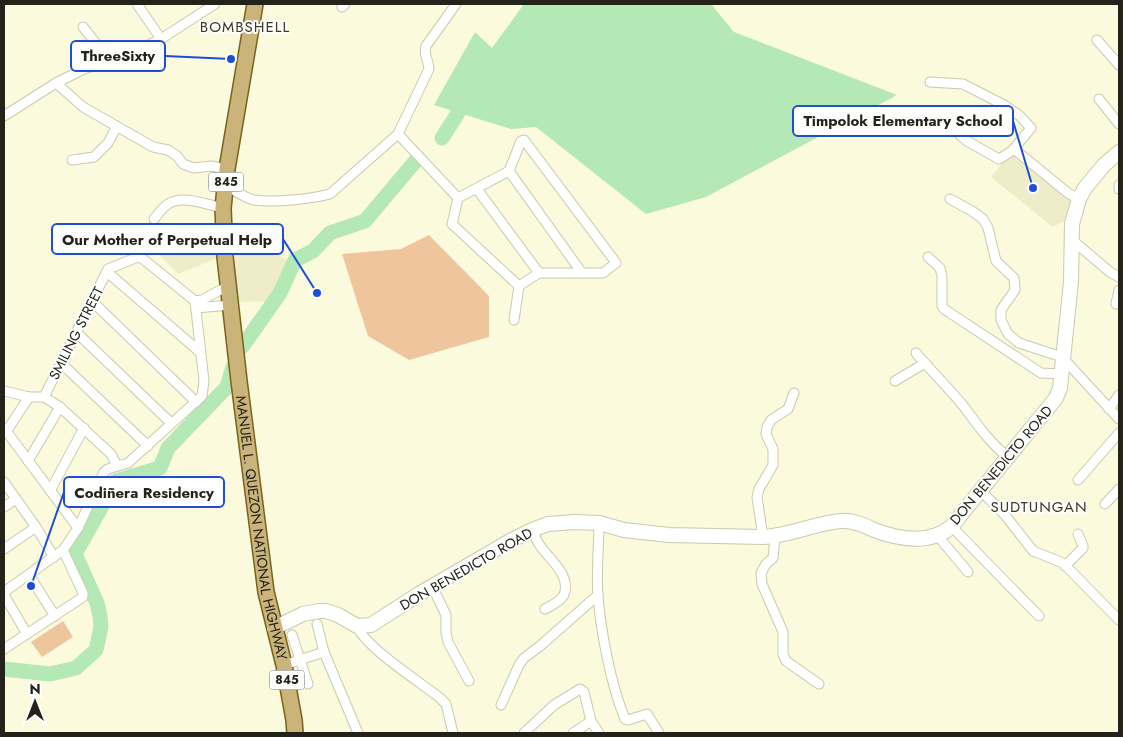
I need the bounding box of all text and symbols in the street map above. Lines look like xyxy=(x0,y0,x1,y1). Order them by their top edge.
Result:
district label: BOMBSHELL xyxy=(200,16,290,38)
callout: ThreeSixty xyxy=(71,41,165,71)
text: ThreeSixty xyxy=(81,45,155,67)
callout: Timpolok Elementary School xyxy=(793,106,1013,136)
text: Timpolok Elementary School xyxy=(803,110,1003,132)
road number: 845 xyxy=(208,172,244,192)
callout: Our Mother of Perpetual Help xyxy=(52,224,283,254)
text: Our Mother of Perpetual Help xyxy=(62,229,272,251)
street label: SMILING STREET xyxy=(44,283,108,383)
street label: MANUEL L. QUEZON NATIONAL HIGHWAY xyxy=(231,394,292,662)
street label: DON BENEDICTO ROAD xyxy=(945,401,1057,529)
callout: Codiñera Residency xyxy=(64,477,224,507)
text: Codiñera Residency xyxy=(74,482,214,504)
district label: SUDTUNGAN xyxy=(990,496,1088,518)
street label: DON BENEDICTO ROAD xyxy=(396,523,536,615)
road number: 845 xyxy=(270,670,304,690)
north arrow xyxy=(10,677,60,727)
text: N xyxy=(29,679,41,699)

